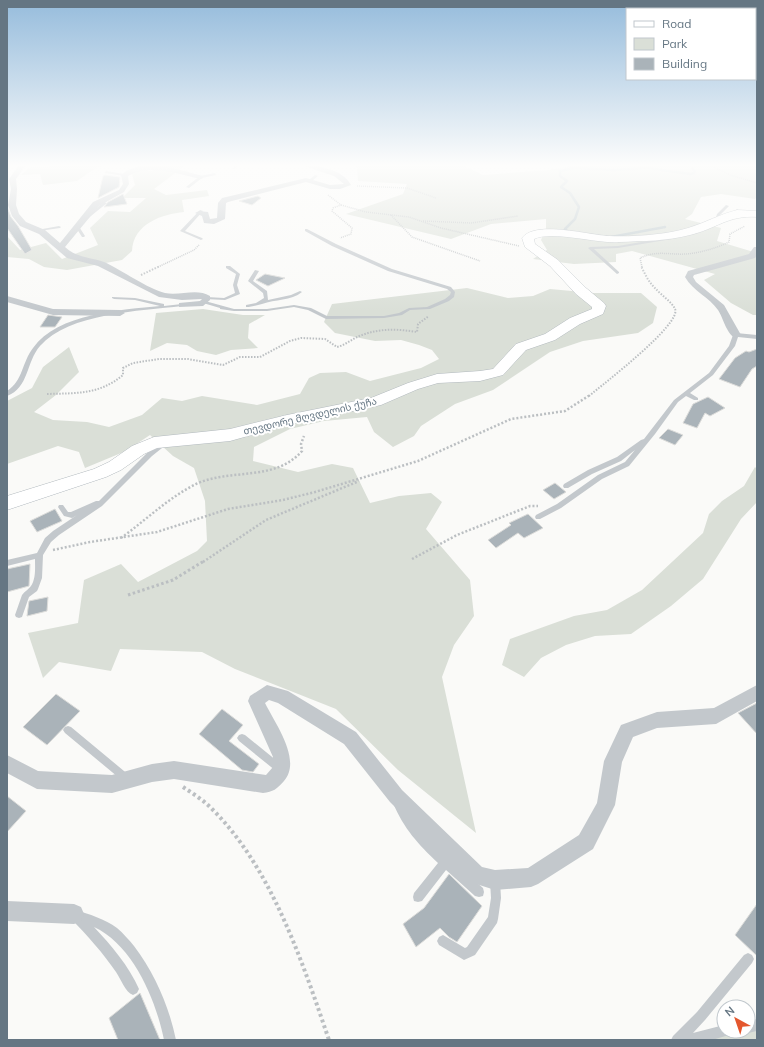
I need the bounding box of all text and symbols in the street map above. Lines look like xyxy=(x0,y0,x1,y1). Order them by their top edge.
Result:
legend xyxy=(626,8,756,80)
text: Road xyxy=(662,16,691,31)
text: Park xyxy=(662,36,688,51)
text: Building xyxy=(662,56,707,71)
street label: თევდორე მღვდელის ქუჩა xyxy=(242,394,378,438)
north arrow xyxy=(716,999,756,1039)
text: N xyxy=(722,1003,737,1019)

